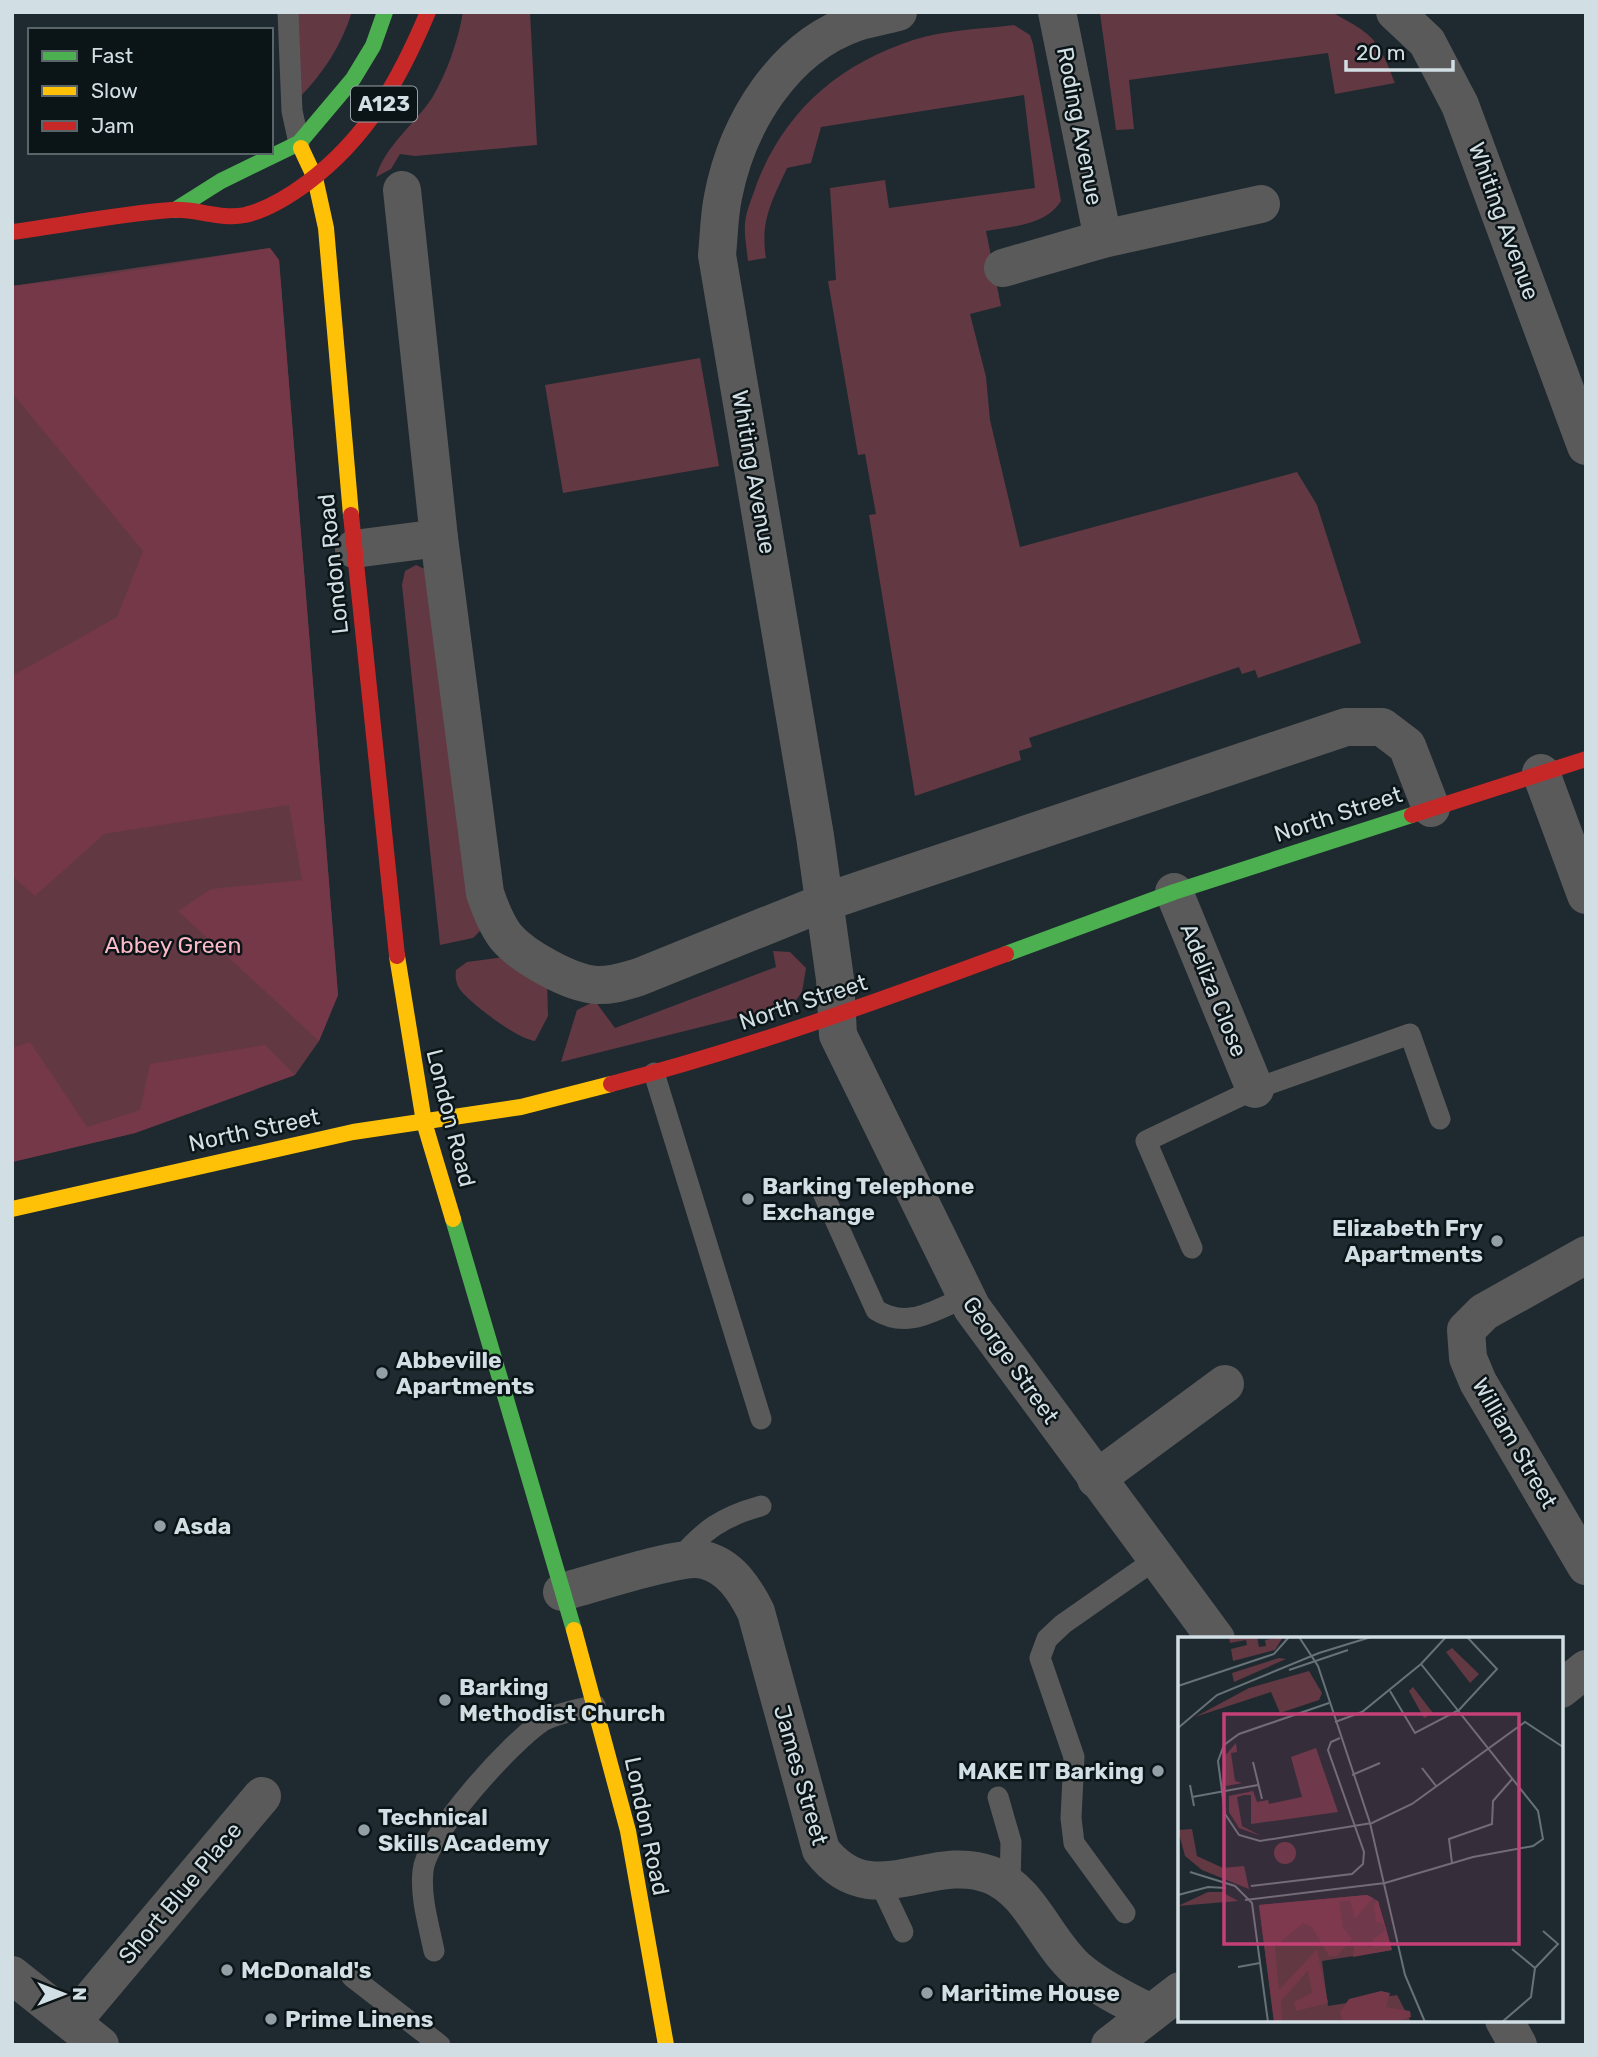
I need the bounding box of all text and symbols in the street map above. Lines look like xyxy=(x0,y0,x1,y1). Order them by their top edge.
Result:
legend xyxy=(28,28,273,154)
scale bar xyxy=(1346,28,1453,72)
text: 20 m xyxy=(1356,40,1405,65)
text: Fast xyxy=(91,43,133,68)
street label: Roding Avenue xyxy=(1051,44,1109,208)
text: Slow xyxy=(91,78,138,103)
road number: A123 xyxy=(351,86,417,122)
text: Jam xyxy=(91,113,135,138)
street label: Whiting Avenue xyxy=(1462,138,1546,304)
street label: Whiting Avenue xyxy=(726,388,782,556)
street label: London Road xyxy=(312,493,354,635)
street label: North Street xyxy=(1270,780,1406,848)
street label: Adeliza Close xyxy=(1174,919,1254,1061)
park label: Abbey Green xyxy=(105,931,241,959)
street label: North Street xyxy=(735,968,871,1036)
street label: London Road xyxy=(420,1046,482,1190)
street label: North Street xyxy=(186,1102,322,1158)
place label: Barking Telephone Exchange xyxy=(762,1172,974,1226)
marker: Barking Telephone Exchange xyxy=(740,1191,756,1207)
place label: Elizabeth Fry Apartments xyxy=(1332,1214,1483,1268)
marker: Elizabeth Fry Apartments xyxy=(1489,1233,1505,1249)
street label: George Street xyxy=(957,1291,1065,1429)
place label: Abbeville Apartments xyxy=(396,1346,535,1400)
marker: Abbeville Apartments xyxy=(374,1365,390,1381)
street label: William Street xyxy=(1466,1373,1564,1513)
place label: Asda xyxy=(174,1512,231,1540)
marker: Asda xyxy=(152,1518,168,1534)
inset map xyxy=(1178,1637,1563,2022)
place label: Barking Methodist Church xyxy=(459,1673,666,1727)
marker: Barking Methodist Church xyxy=(437,1692,453,1708)
street label: James Street xyxy=(768,1702,834,1848)
street label: London Road xyxy=(619,1754,675,1898)
place label: MAKE IT Barking xyxy=(958,1757,1144,1785)
marker: MAKE IT Barking xyxy=(1150,1763,1166,1779)
place label: Technical Skills Academy xyxy=(378,1803,550,1857)
street label: Short Blue Place xyxy=(112,1816,248,1970)
marker: Technical Skills Academy xyxy=(356,1822,372,1838)
place label: McDonald's xyxy=(241,1956,372,1984)
north arrow xyxy=(28,1959,98,2029)
marker: McDonald's xyxy=(219,1962,235,1978)
place label: Maritime House xyxy=(941,1979,1120,2007)
marker: Maritime House xyxy=(919,1985,935,2001)
text: N xyxy=(68,1987,91,2001)
place label: Prime Linens xyxy=(285,2005,434,2033)
marker: Prime Linens xyxy=(263,2011,279,2027)

